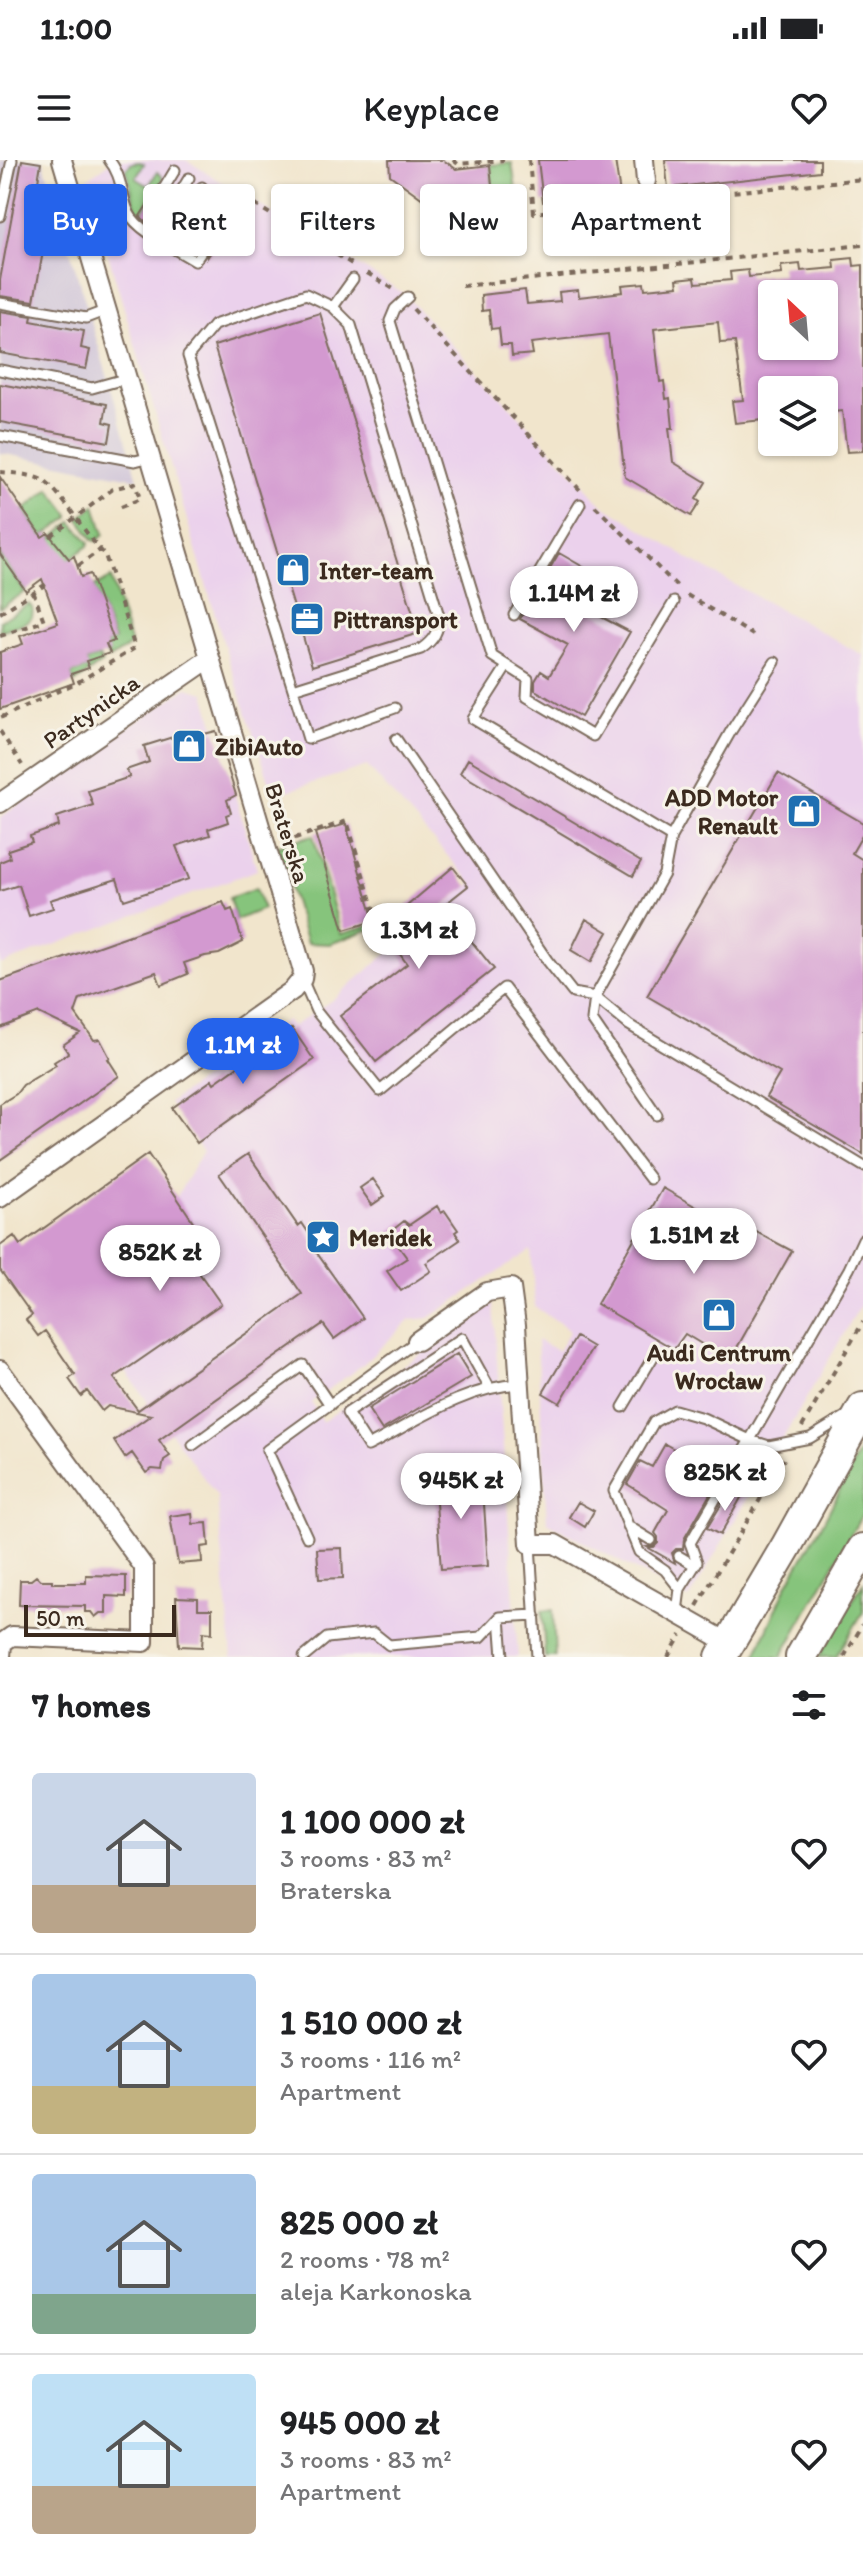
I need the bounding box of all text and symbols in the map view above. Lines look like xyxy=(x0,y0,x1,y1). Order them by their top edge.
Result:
text: 11:00 xyxy=(40,10,112,47)
icon: menu xyxy=(32,86,76,130)
icon: heart xyxy=(787,86,831,130)
text: Keyplace xyxy=(363,87,500,130)
chip: Buy xyxy=(24,184,127,256)
chip: Rent xyxy=(143,184,255,256)
chip: Filters xyxy=(271,184,404,256)
chip: New xyxy=(420,184,527,256)
chip: Apartment xyxy=(543,184,730,256)
north arrow xyxy=(758,280,838,360)
map controls xyxy=(758,280,838,456)
button: layers xyxy=(758,376,838,456)
shop icon: Inter-team xyxy=(274,551,312,589)
place label: Inter-team xyxy=(319,556,434,585)
pin: 1.14M zł xyxy=(491,566,657,634)
text: 1.14M zł xyxy=(528,576,620,608)
office icon: Pittransport xyxy=(288,600,326,638)
place label: Pittransport xyxy=(333,605,458,635)
street label: Partynicka xyxy=(37,667,145,755)
shop icon: ZibiAuto xyxy=(170,727,208,765)
place label: ZibiAuto xyxy=(215,732,303,761)
street label: Braterska xyxy=(259,780,317,887)
place label: ADD Motor Renault xyxy=(664,783,779,840)
shop icon: ADD Motor Renault xyxy=(785,792,823,830)
pin: 1.3M zł xyxy=(345,903,493,971)
text: 1.3M zł xyxy=(380,913,458,945)
pin: 1.1M zł xyxy=(169,1018,317,1086)
text: 1.1M zł xyxy=(205,1028,281,1060)
pin: 1.51M zł xyxy=(611,1208,777,1276)
place icon: Meridek xyxy=(304,1218,342,1256)
text: 1.51M zł xyxy=(649,1218,739,1250)
place label: Meridek xyxy=(349,1223,432,1252)
pin: 852K zł xyxy=(86,1225,234,1293)
text: 852K zł xyxy=(118,1235,202,1267)
shop icon: Audi Centrum Wrocław xyxy=(700,1296,738,1334)
place label: Audi Centrum Wrocław xyxy=(646,1338,792,1395)
pin: 825K zł xyxy=(651,1445,799,1513)
pin: 945K zł xyxy=(387,1453,535,1521)
text: 825K zł xyxy=(683,1455,767,1487)
text: 945K zł xyxy=(419,1463,503,1495)
scale bar xyxy=(24,1601,176,1637)
text: 50 m xyxy=(36,1605,85,1632)
icon: filters xyxy=(787,1683,831,1727)
text: 7 homes xyxy=(32,1685,151,1726)
text: 1 100 000 zł xyxy=(280,1801,465,1842)
icon: home xyxy=(96,1805,192,1901)
icon: heart xyxy=(787,1831,831,1875)
text: 3 rooms · 83 m² xyxy=(280,1842,452,1874)
text: Braterska xyxy=(280,1874,391,1906)
text: 1 510 000 zł xyxy=(280,2002,462,2043)
icon: home xyxy=(96,2006,192,2102)
icon: heart xyxy=(787,2032,831,2076)
text: 3 rooms · 116 m² xyxy=(280,2043,461,2075)
text: Apartment xyxy=(280,2075,401,2107)
text: 825 000 zł xyxy=(280,2202,438,2243)
icon: home xyxy=(96,2206,192,2302)
icon: heart xyxy=(787,2232,831,2276)
text: 2 rooms · 78 m² xyxy=(280,2243,450,2275)
text: aleja Karkonoska xyxy=(280,2275,472,2307)
text: 945 000 zł xyxy=(280,2402,440,2443)
icon: home xyxy=(96,2406,192,2502)
icon: heart xyxy=(787,2432,831,2476)
text: 3 rooms · 83 m² xyxy=(280,2443,452,2475)
text: Apartment xyxy=(280,2475,401,2507)

